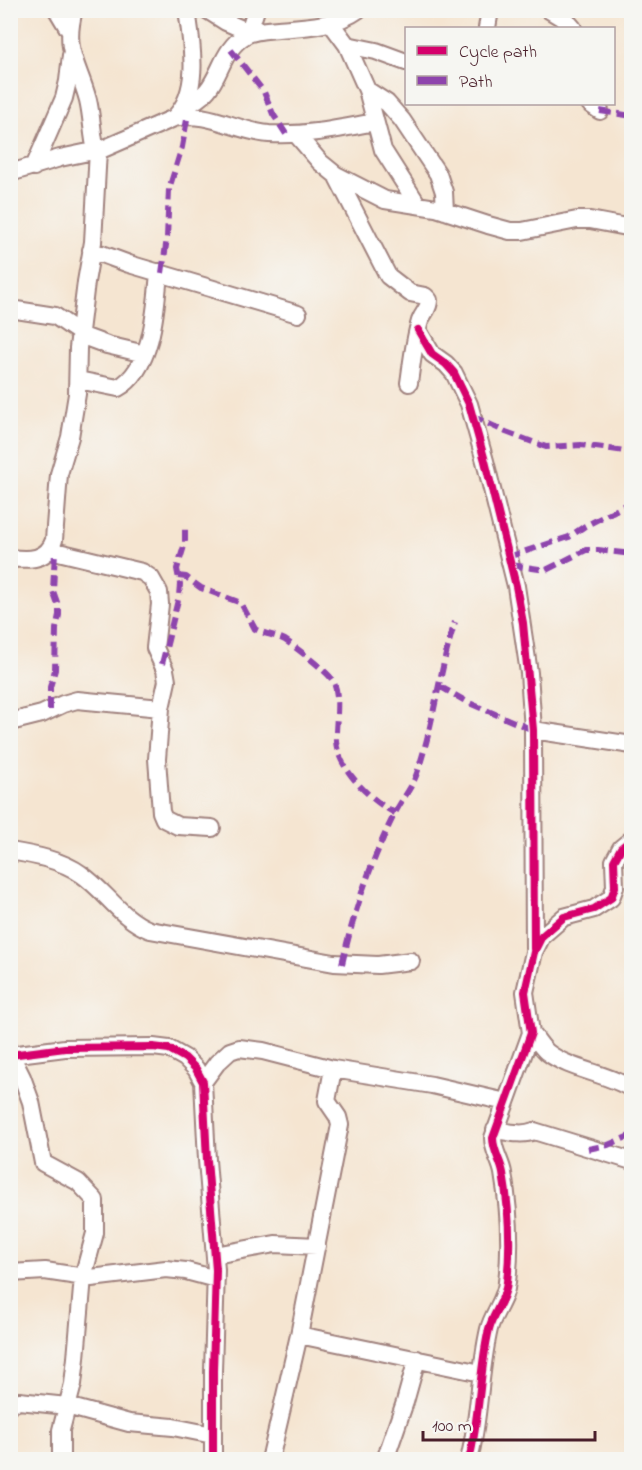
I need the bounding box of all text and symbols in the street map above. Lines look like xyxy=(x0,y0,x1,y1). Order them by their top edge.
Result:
legend xyxy=(405,27,615,105)
text: Cycle path xyxy=(459,40,537,66)
text: Path xyxy=(459,70,493,96)
scale bar xyxy=(423,1404,596,1442)
text: 100 m xyxy=(432,1414,472,1440)

